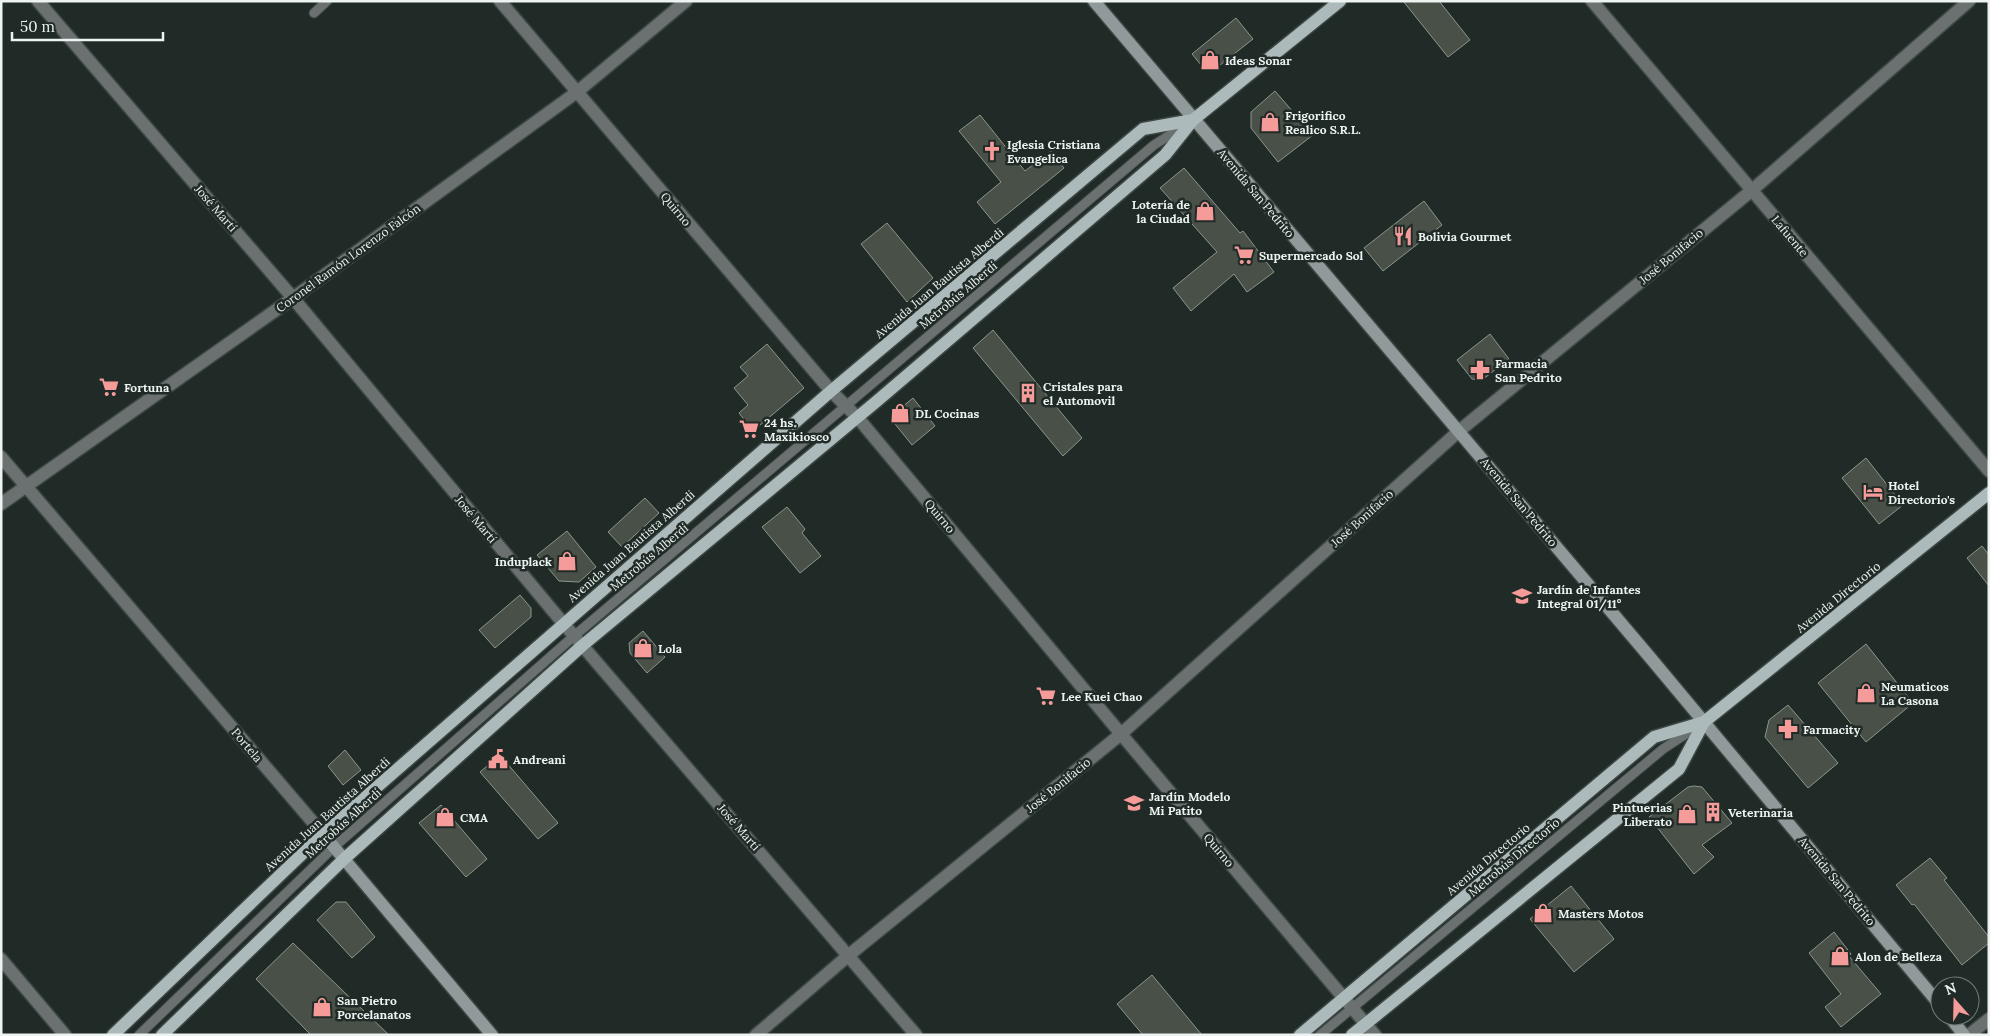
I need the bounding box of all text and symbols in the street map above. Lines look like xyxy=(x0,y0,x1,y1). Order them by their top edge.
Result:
scale bar xyxy=(12,10,164,42)
text: 50 m xyxy=(20,17,55,36)
shop icon: Ideas Sonar xyxy=(1199,49,1221,71)
place label: Ideas Sonar xyxy=(1225,53,1292,68)
place label: Frigorifico Realico S.R.L. xyxy=(1285,108,1361,137)
shop icon: Frigorifico Realico S.R.L. xyxy=(1259,111,1281,133)
place label: Iglesia Cristiana Evangelica xyxy=(1007,137,1101,166)
church icon: Iglesia Cristiana Evangelica xyxy=(981,140,1003,162)
street label: Avenida San Pedrito xyxy=(1214,145,1298,241)
street label: José Martí xyxy=(191,181,240,234)
street label: Quirno xyxy=(658,189,694,229)
place label: Lotería de la Ciudad xyxy=(1132,197,1191,226)
shop icon: Lotería de la Ciudad xyxy=(1194,200,1216,222)
street label: Coronel Ramón Lorenzo Falcón xyxy=(273,201,423,315)
street label: Lafuente xyxy=(1768,212,1812,260)
street label: Avenida Juan Bautista Alberdi xyxy=(871,225,1006,342)
restaurant icon: Bolivia Gourmet xyxy=(1392,225,1414,247)
street label: José Bonifacio xyxy=(1635,225,1706,288)
place label: Bolivia Gourmet xyxy=(1418,229,1513,244)
supermarket icon: Supermercado Sol xyxy=(1233,244,1255,266)
place label: Supermercado Sol xyxy=(1259,248,1364,263)
street label: Metrobús Alberdi xyxy=(916,258,1000,332)
place label: Farmacia San Pedrito xyxy=(1495,356,1562,385)
pharmacy icon: Farmacia San Pedrito xyxy=(1469,359,1491,381)
supermarket icon: Fortuna xyxy=(98,376,120,398)
place label: Cristales para el Automovil xyxy=(1043,379,1123,408)
place label: Fortuna xyxy=(124,380,170,395)
building icon: Cristales para el Automovil xyxy=(1017,382,1039,404)
shop icon: DL Cocinas xyxy=(889,402,911,424)
place label: DL Cocinas xyxy=(915,406,979,421)
place label: 24 hs. Maxikiosco xyxy=(764,415,829,444)
supermarket icon: 24 hs. Maxikiosco xyxy=(738,418,760,440)
street label: Avenida San Pedrito xyxy=(1477,454,1561,550)
place label: Hotel Directorio's xyxy=(1888,478,1955,507)
hotel icon: Hotel Directorio's xyxy=(1862,481,1884,503)
street label: José Bonifacio xyxy=(1327,486,1396,551)
street label: Avenida Juan Bautista Alberdi xyxy=(564,487,698,606)
street label: José Martí xyxy=(451,492,500,546)
street label: Quirno xyxy=(922,496,958,536)
street label: Metrobús Alberdi xyxy=(607,520,691,594)
shop icon: Induplack xyxy=(556,550,578,572)
place label: Induplack xyxy=(495,554,552,569)
street label: Avenida Directorio xyxy=(1792,558,1883,636)
place label: Jardín de Infantes Integral 01/11° xyxy=(1537,582,1641,612)
school or university icon: Jardín de Infantes Integral 01/11° xyxy=(1511,585,1533,607)
shop icon: Lola xyxy=(632,637,654,659)
place label: Lola xyxy=(658,641,683,656)
place label: Neumaticos La Casona xyxy=(1881,679,1949,708)
shop icon: Neumaticos La Casona xyxy=(1855,682,1877,704)
supermarket icon: Lee Kuei Chao xyxy=(1035,685,1057,707)
place label: Lee Kuei Chao xyxy=(1061,689,1142,704)
pharmacy icon: Farmacity xyxy=(1777,718,1799,740)
place label: Farmacity xyxy=(1803,722,1861,737)
street label: Portela xyxy=(228,725,266,765)
public building icon: Andreani xyxy=(487,748,509,770)
place label: Andreani xyxy=(513,752,566,767)
street label: Avenida Juan Bautista Alberdi xyxy=(260,754,393,875)
street label: José Bonifacio xyxy=(1022,754,1093,816)
street label: Metrobús Alberdi xyxy=(302,785,384,861)
place label: Jardín Modelo Mi Patito xyxy=(1149,789,1230,818)
school or university icon: Jardín Modelo Mi Patito xyxy=(1123,792,1145,814)
street label: José Martí xyxy=(714,800,763,853)
place label: Pintuerias Liberato xyxy=(1612,800,1672,829)
building icon: Veterinaria xyxy=(1702,801,1724,823)
shop icon: Pintuerias Liberato xyxy=(1676,803,1698,825)
place label: Veterinaria xyxy=(1728,805,1794,820)
shop icon: CMA xyxy=(434,806,456,828)
place label: CMA xyxy=(460,810,488,825)
street label: Metrobús Directorio xyxy=(1465,814,1563,900)
street label: Avenida Directorio xyxy=(1442,820,1533,899)
street label: Quirno xyxy=(1201,830,1237,870)
street label: Avenida San Pedrito xyxy=(1795,833,1879,929)
shop icon: Masters Motos xyxy=(1532,902,1554,924)
place label: Masters Motos xyxy=(1558,906,1644,921)
shop icon: Alon de Belleza xyxy=(1829,945,1851,967)
place label: Alon de Belleza xyxy=(1855,949,1943,964)
north arrow xyxy=(1930,976,1980,1026)
text: N xyxy=(1942,978,1959,999)
place label: San Pietro Porcelanatos xyxy=(337,993,411,1022)
shop icon: San Pietro Porcelanatos xyxy=(311,996,333,1018)

